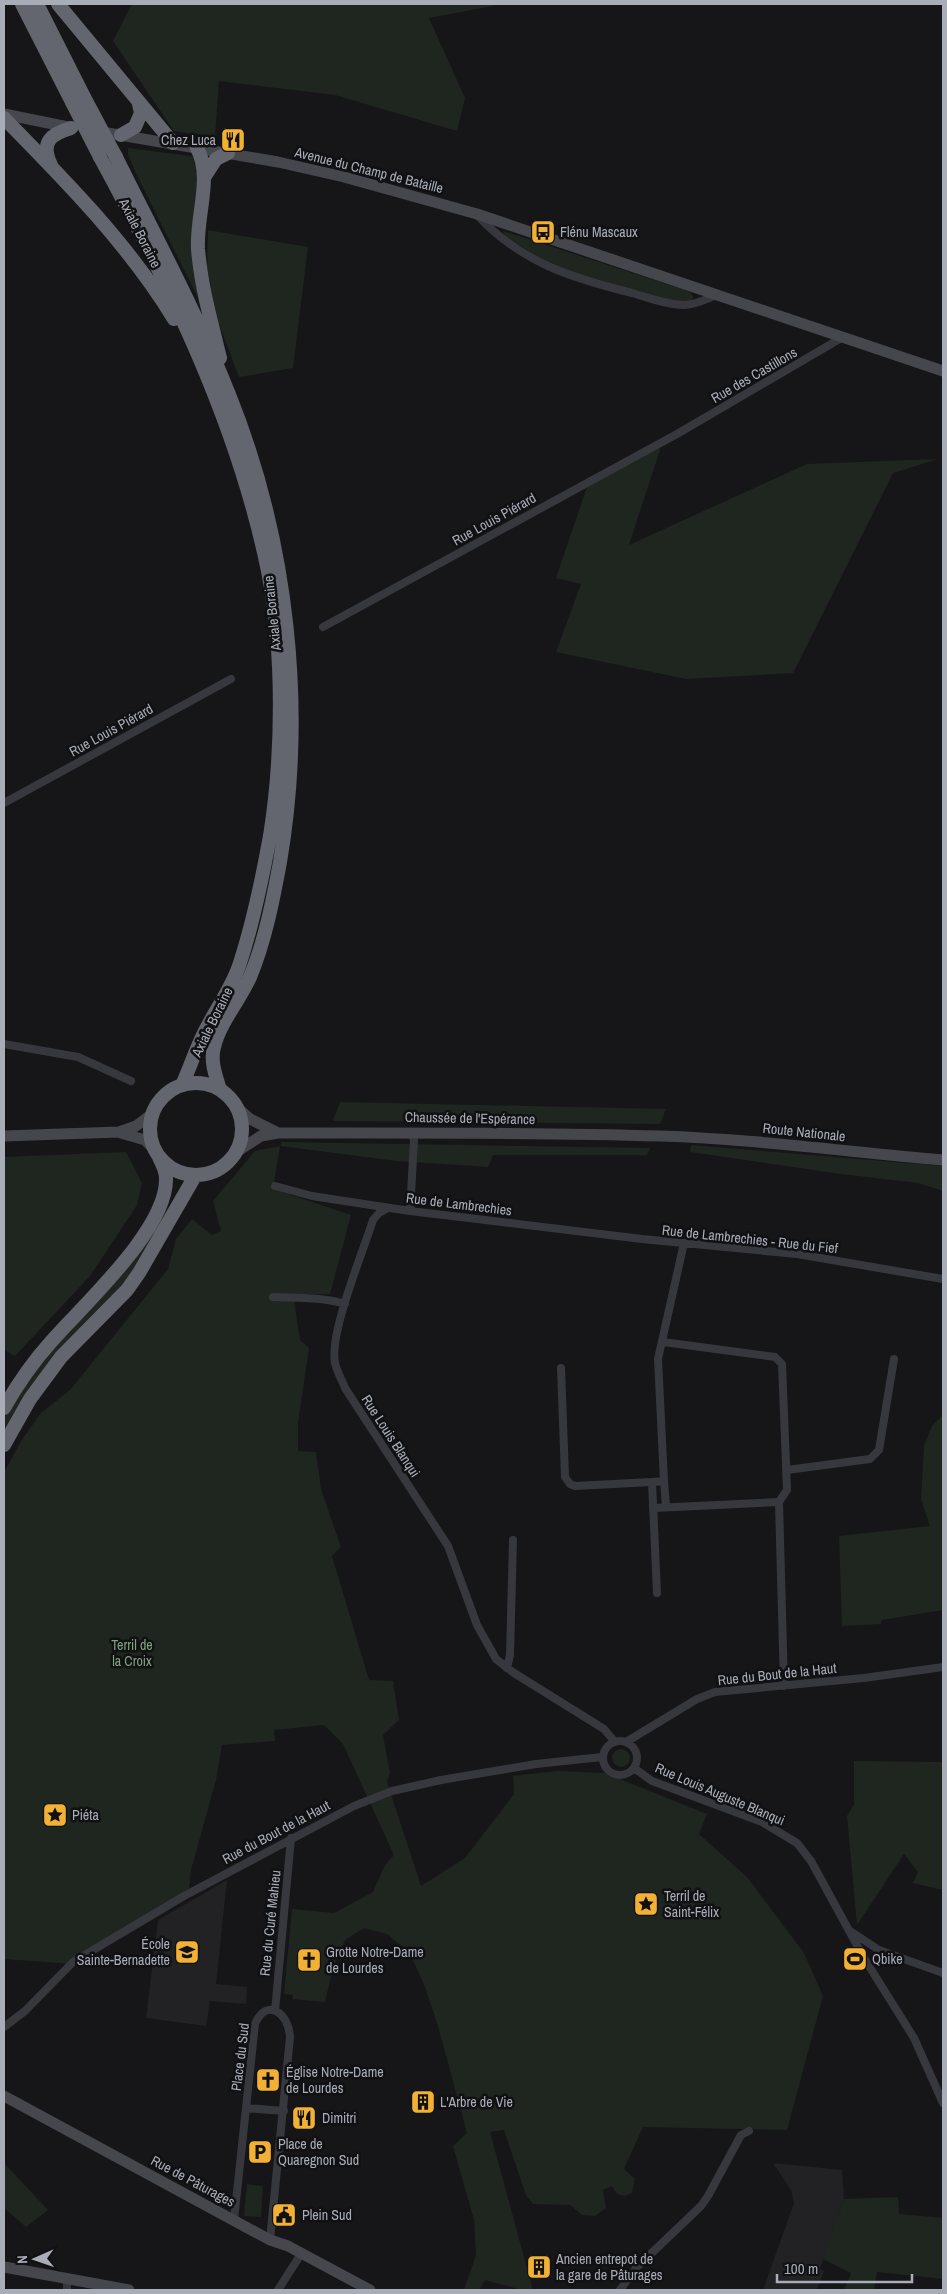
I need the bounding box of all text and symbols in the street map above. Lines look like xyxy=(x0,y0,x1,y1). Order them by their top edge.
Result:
restaurant icon: Chez Luca xyxy=(220,127,246,153)
place label: Chez Luca xyxy=(161,131,217,149)
street label: Avenue du Champ de Bataille xyxy=(292,143,445,197)
street label: Axiale Boraine xyxy=(114,194,165,271)
bus stop icon: Flénu Mascaux xyxy=(530,219,556,245)
place label: Flénu Mascaux xyxy=(560,223,638,241)
street label: Rue des Castillons xyxy=(708,343,800,407)
street label: Rue Louis Piérard xyxy=(449,489,539,549)
street label: Axiale Boraine xyxy=(259,575,285,652)
street label: Rue Louis Piérard xyxy=(66,700,156,760)
street label: Axiale Boraine xyxy=(187,984,237,1061)
street label: Chaussée de l'Espérance xyxy=(405,1108,535,1128)
street label: Route Nationale xyxy=(762,1119,846,1145)
street label: Rue de Lambrechies xyxy=(405,1189,513,1219)
street label: Rue de Lambrechies - Rue du Fief xyxy=(661,1221,840,1257)
street label: Rue Louis Blanqui xyxy=(358,1391,424,1481)
park label: Terril de la Croix xyxy=(111,1636,153,1670)
street label: Rue du Bout de la Haut xyxy=(717,1659,837,1689)
street label: Rue Louis Auguste Blanqui xyxy=(652,1759,788,1829)
street label: Rue du Bout de la Haut xyxy=(219,1796,333,1868)
place icon: Piéta xyxy=(42,1802,68,1828)
place label: Piéta xyxy=(72,1806,99,1824)
street label: Rue du Curé Mahieu xyxy=(255,1869,285,1977)
place label: Terril de Saint-Félix xyxy=(664,1887,719,1921)
place icon: Terril de Saint-Félix xyxy=(633,1891,659,1917)
place label: École Sainte-Bernadette xyxy=(77,1935,170,1969)
school or university icon: École Sainte-Bernadette xyxy=(174,1939,200,1965)
place label: Grotte Notre-Dame de Lourdes xyxy=(326,1943,424,1977)
sports icon: Qbike xyxy=(842,1946,868,1972)
church icon: Grotte Notre-Dame de Lourdes xyxy=(296,1947,322,1973)
place label: Qbike xyxy=(872,1950,903,1968)
street label: Place du Sud xyxy=(227,2022,253,2092)
place label: Église Notre-Dame de Lourdes xyxy=(286,2063,384,2097)
church icon: Église Notre-Dame de Lourdes xyxy=(255,2067,281,2093)
building icon: L'Arbre de Vie xyxy=(410,2089,436,2115)
place label: L'Arbre de Vie xyxy=(440,2093,513,2111)
restaurant icon: Dimitri xyxy=(291,2105,317,2131)
place label: Dimitri xyxy=(322,2109,356,2127)
place label: Place de Quaregnon Sud xyxy=(278,2135,359,2169)
parking icon: Place de Quaregnon Sud xyxy=(247,2139,273,2165)
street label: Rue de Pâturages xyxy=(148,2151,238,2211)
public building icon: Plein Sud xyxy=(271,2202,297,2228)
place label: Plein Sud xyxy=(302,2206,352,2224)
north arrow xyxy=(10,2234,60,2284)
place label: Ancien entrepot de la gare de Pâturages xyxy=(555,2250,663,2284)
scale bar xyxy=(777,2252,912,2284)
building icon: Ancien entrepot de la gare de Pâturages xyxy=(526,2254,552,2280)
text: N xyxy=(13,2255,31,2264)
text: 100 m xyxy=(784,2258,818,2279)

